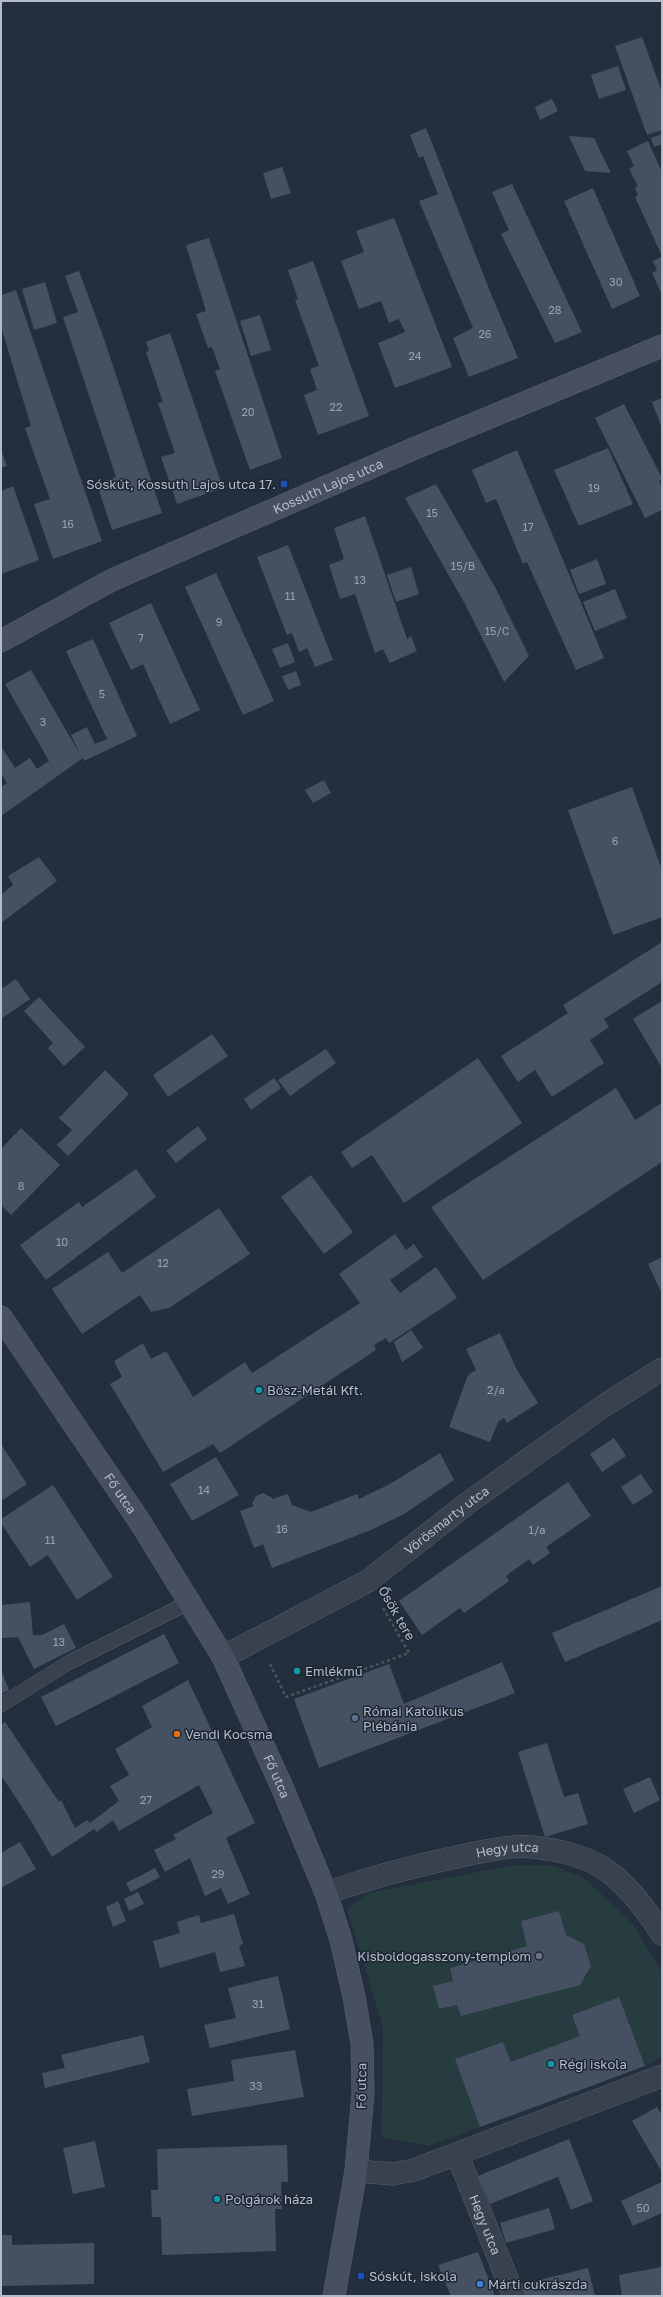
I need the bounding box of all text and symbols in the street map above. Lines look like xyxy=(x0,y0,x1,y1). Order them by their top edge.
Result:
house number: 30 xyxy=(609,275,623,288)
house number: 28 xyxy=(548,303,562,316)
house number: 26 xyxy=(478,327,492,340)
house number: 24 xyxy=(408,349,422,362)
house number: 22 xyxy=(330,400,342,413)
house number: 20 xyxy=(241,405,255,418)
street label: Kossuth Lajos utca xyxy=(270,455,385,517)
place label: Sóskút, Kossuth Lajos utca 17. xyxy=(86,476,276,492)
marker: Sóskút, Kossuth Lajos utca 17. xyxy=(279,479,289,489)
house number: 19 xyxy=(588,481,600,494)
house number: 15 xyxy=(426,506,438,519)
house number: 16 xyxy=(62,517,74,530)
house number: 17 xyxy=(522,520,534,533)
house number: 15/B xyxy=(451,559,475,572)
house number: 13 xyxy=(354,573,366,586)
house number: 11 xyxy=(285,589,295,602)
house number: 9 xyxy=(216,615,222,628)
house number: 15/C xyxy=(485,624,509,637)
house number: 7 xyxy=(138,631,144,644)
house number: 5 xyxy=(99,687,105,700)
house number: 3 xyxy=(40,715,46,728)
house number: 6 xyxy=(612,834,619,847)
house number: 8 xyxy=(18,1179,25,1192)
house number: 10 xyxy=(56,1235,68,1248)
house number: 12 xyxy=(157,1256,169,1269)
place label: Bösz-Metál Kft. xyxy=(267,1382,363,1398)
house number: 2/a xyxy=(487,1383,505,1396)
marker: Bösz-Metál Kft. xyxy=(254,1385,264,1395)
street label: Fő utca xyxy=(101,1470,140,1517)
street label: Vörösmarty utca xyxy=(401,1482,492,1558)
house number: 14 xyxy=(198,1483,210,1496)
house number: 16 xyxy=(276,1522,288,1535)
house number: 1/a xyxy=(529,1523,545,1536)
house number: 11 xyxy=(45,1533,55,1546)
street label: Ősök tere xyxy=(375,1583,419,1643)
house number: 13 xyxy=(53,1635,65,1648)
place label: Emlékmű xyxy=(305,1663,363,1679)
marker: Emlékmű xyxy=(292,1666,302,1676)
place label: Római Katolikus Plébánia xyxy=(363,1703,464,1734)
marker: Római Katolikus Plébánia xyxy=(350,1713,360,1723)
place label: Vendi Kocsma xyxy=(185,1726,273,1742)
marker: Vendi Kocsma xyxy=(172,1729,182,1739)
street label: Fő utca xyxy=(260,1752,294,1800)
house number: 27 xyxy=(140,1793,152,1806)
street label: Hegy utca xyxy=(474,1839,540,1861)
house number: 29 xyxy=(211,1867,225,1880)
place label: Kisboldogasszony-templom xyxy=(357,1948,531,1964)
marker: Kisboldogasszony-templom xyxy=(534,1951,544,1961)
house number: 31 xyxy=(252,1997,264,2010)
place label: Régi iskola xyxy=(559,2056,627,2072)
marker: Régi iskola xyxy=(546,2059,556,2069)
street label: Fő utca xyxy=(353,2063,369,2109)
house number: 33 xyxy=(250,2079,262,2092)
place label: Polgárok háza xyxy=(225,2191,313,2207)
street label: Hegy utca xyxy=(466,2192,505,2257)
marker: Polgárok háza xyxy=(212,2194,222,2204)
house number: 50 xyxy=(636,2201,650,2214)
place label: Sóskút, iskola xyxy=(369,2268,457,2284)
marker: Sóskút, iskola xyxy=(356,2271,366,2281)
place label: Márti cukrászda xyxy=(488,2276,587,2292)
marker: Márti cukrászda xyxy=(475,2279,485,2289)

